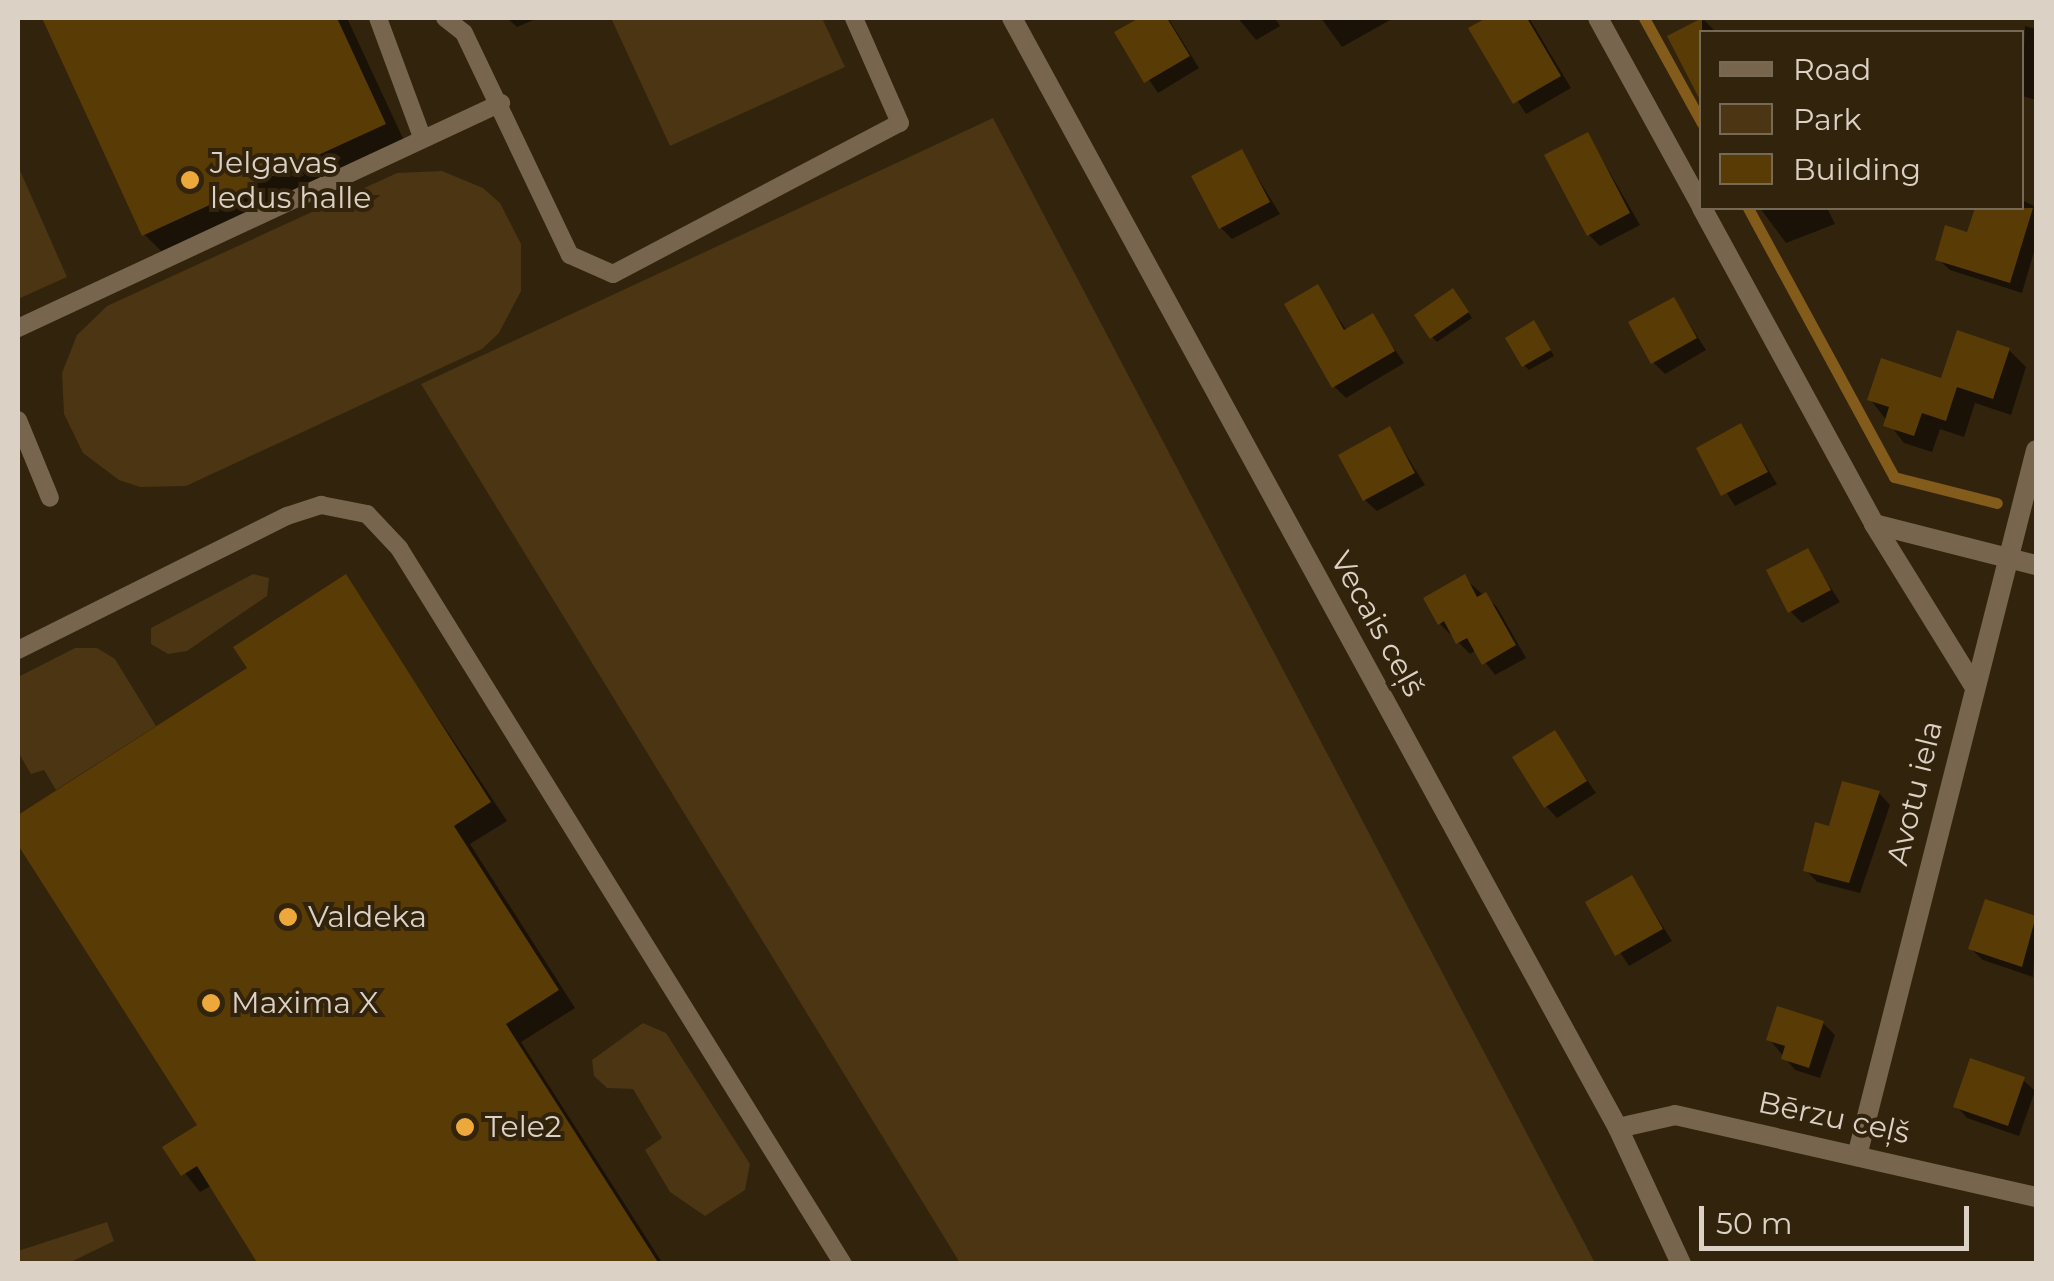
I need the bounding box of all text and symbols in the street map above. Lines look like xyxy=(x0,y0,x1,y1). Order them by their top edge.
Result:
legend xyxy=(1699,30,2024,210)
text: Road xyxy=(1793,51,1871,88)
text: Park xyxy=(1793,101,1862,138)
place label: Jelgavas ledus halle xyxy=(210,145,371,216)
text: Building xyxy=(1793,151,1921,188)
marker: Jelgavas ledus halle xyxy=(179,169,201,191)
street label: Vecais ceļš xyxy=(1322,545,1432,703)
street label: Avotu iela xyxy=(1880,717,1950,869)
place label: Valdeka xyxy=(308,899,427,935)
marker: Valdeka xyxy=(277,906,299,928)
place label: Maxima X xyxy=(231,985,379,1021)
marker: Maxima X xyxy=(200,992,222,1014)
street label: Bērzu ceļš xyxy=(1755,1084,1913,1152)
place label: Tele2 xyxy=(485,1109,562,1145)
marker: Tele2 xyxy=(454,1116,476,1138)
scale bar xyxy=(1704,1186,1974,1248)
text: 50 m xyxy=(1716,1205,1793,1242)

